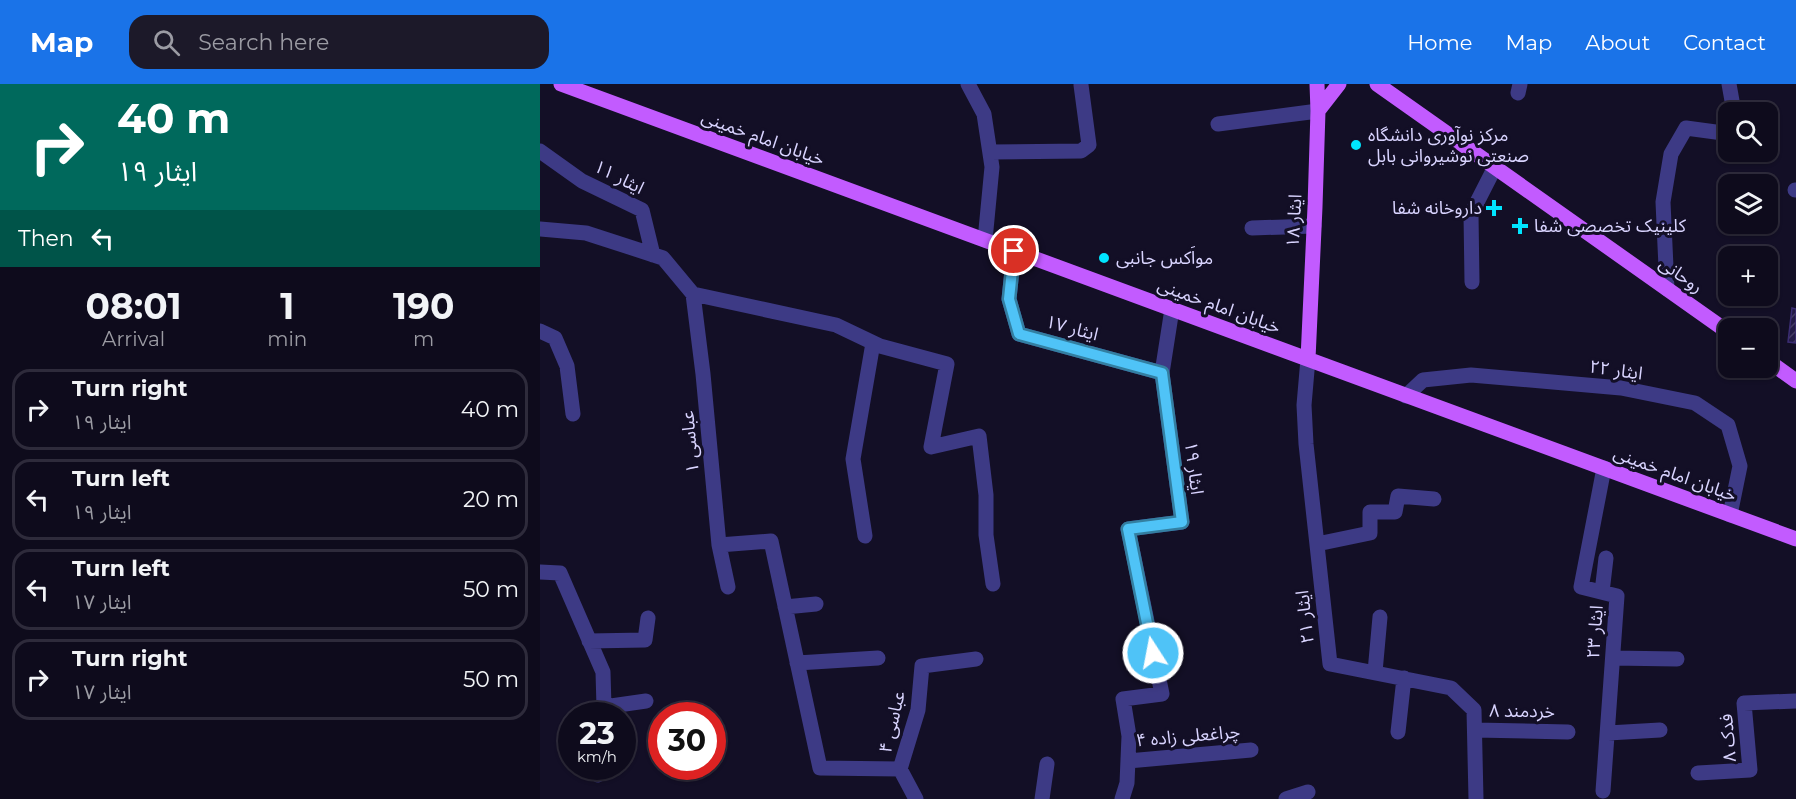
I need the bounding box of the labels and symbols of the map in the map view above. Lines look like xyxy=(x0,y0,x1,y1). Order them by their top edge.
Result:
street label: خیابان امام خمینی xyxy=(697,106,827,173)
place label: مرکز نوآوری دانشگاه صنعتی نوشیروانی بابل xyxy=(1368,124,1529,167)
marker: مرکز نوآوری دانشگاه صنعتی نوشیروانی بابل xyxy=(1349,138,1363,152)
street label: ایثار ۱۱ xyxy=(590,155,648,199)
street label: ایثار ۱۸ xyxy=(1282,194,1306,248)
place label: داروخانه شفا xyxy=(1392,197,1482,219)
marker: داروخانه شفا xyxy=(1487,201,1501,215)
place label: کلینیک تخصصی شفا xyxy=(1534,215,1687,237)
marker: کلینیک تخصصی شفا xyxy=(1511,217,1529,235)
pin xyxy=(988,225,1039,276)
place label: مواَکس جانبی xyxy=(1116,245,1213,269)
marker: مواَکس جانبی xyxy=(1097,251,1111,265)
street label: روحانی xyxy=(1655,252,1707,298)
street label: خیابان امام خمینی xyxy=(1153,274,1283,341)
street label: ایثار ۱۷ xyxy=(1043,310,1101,346)
street label: ایثار ۲۲ xyxy=(1588,355,1644,385)
street label: عباسی ۱ xyxy=(676,410,704,474)
street label: ایثار ١٩ xyxy=(1180,440,1208,496)
street label: خیابان امام خمینی xyxy=(1609,442,1739,509)
street label: ایثار ۲۱ xyxy=(1291,589,1319,645)
street label: ایثار ۲۳ xyxy=(1582,605,1608,659)
position arrow xyxy=(1121,621,1185,685)
street label: عباسی ۴ xyxy=(874,689,910,755)
street label: خردمند ۸ xyxy=(1489,699,1555,723)
speed limit sign: 30 xyxy=(648,702,726,780)
street label: فدک ۸ xyxy=(1715,713,1741,763)
street label: چراغعلی زاده ۴ xyxy=(1135,720,1241,752)

